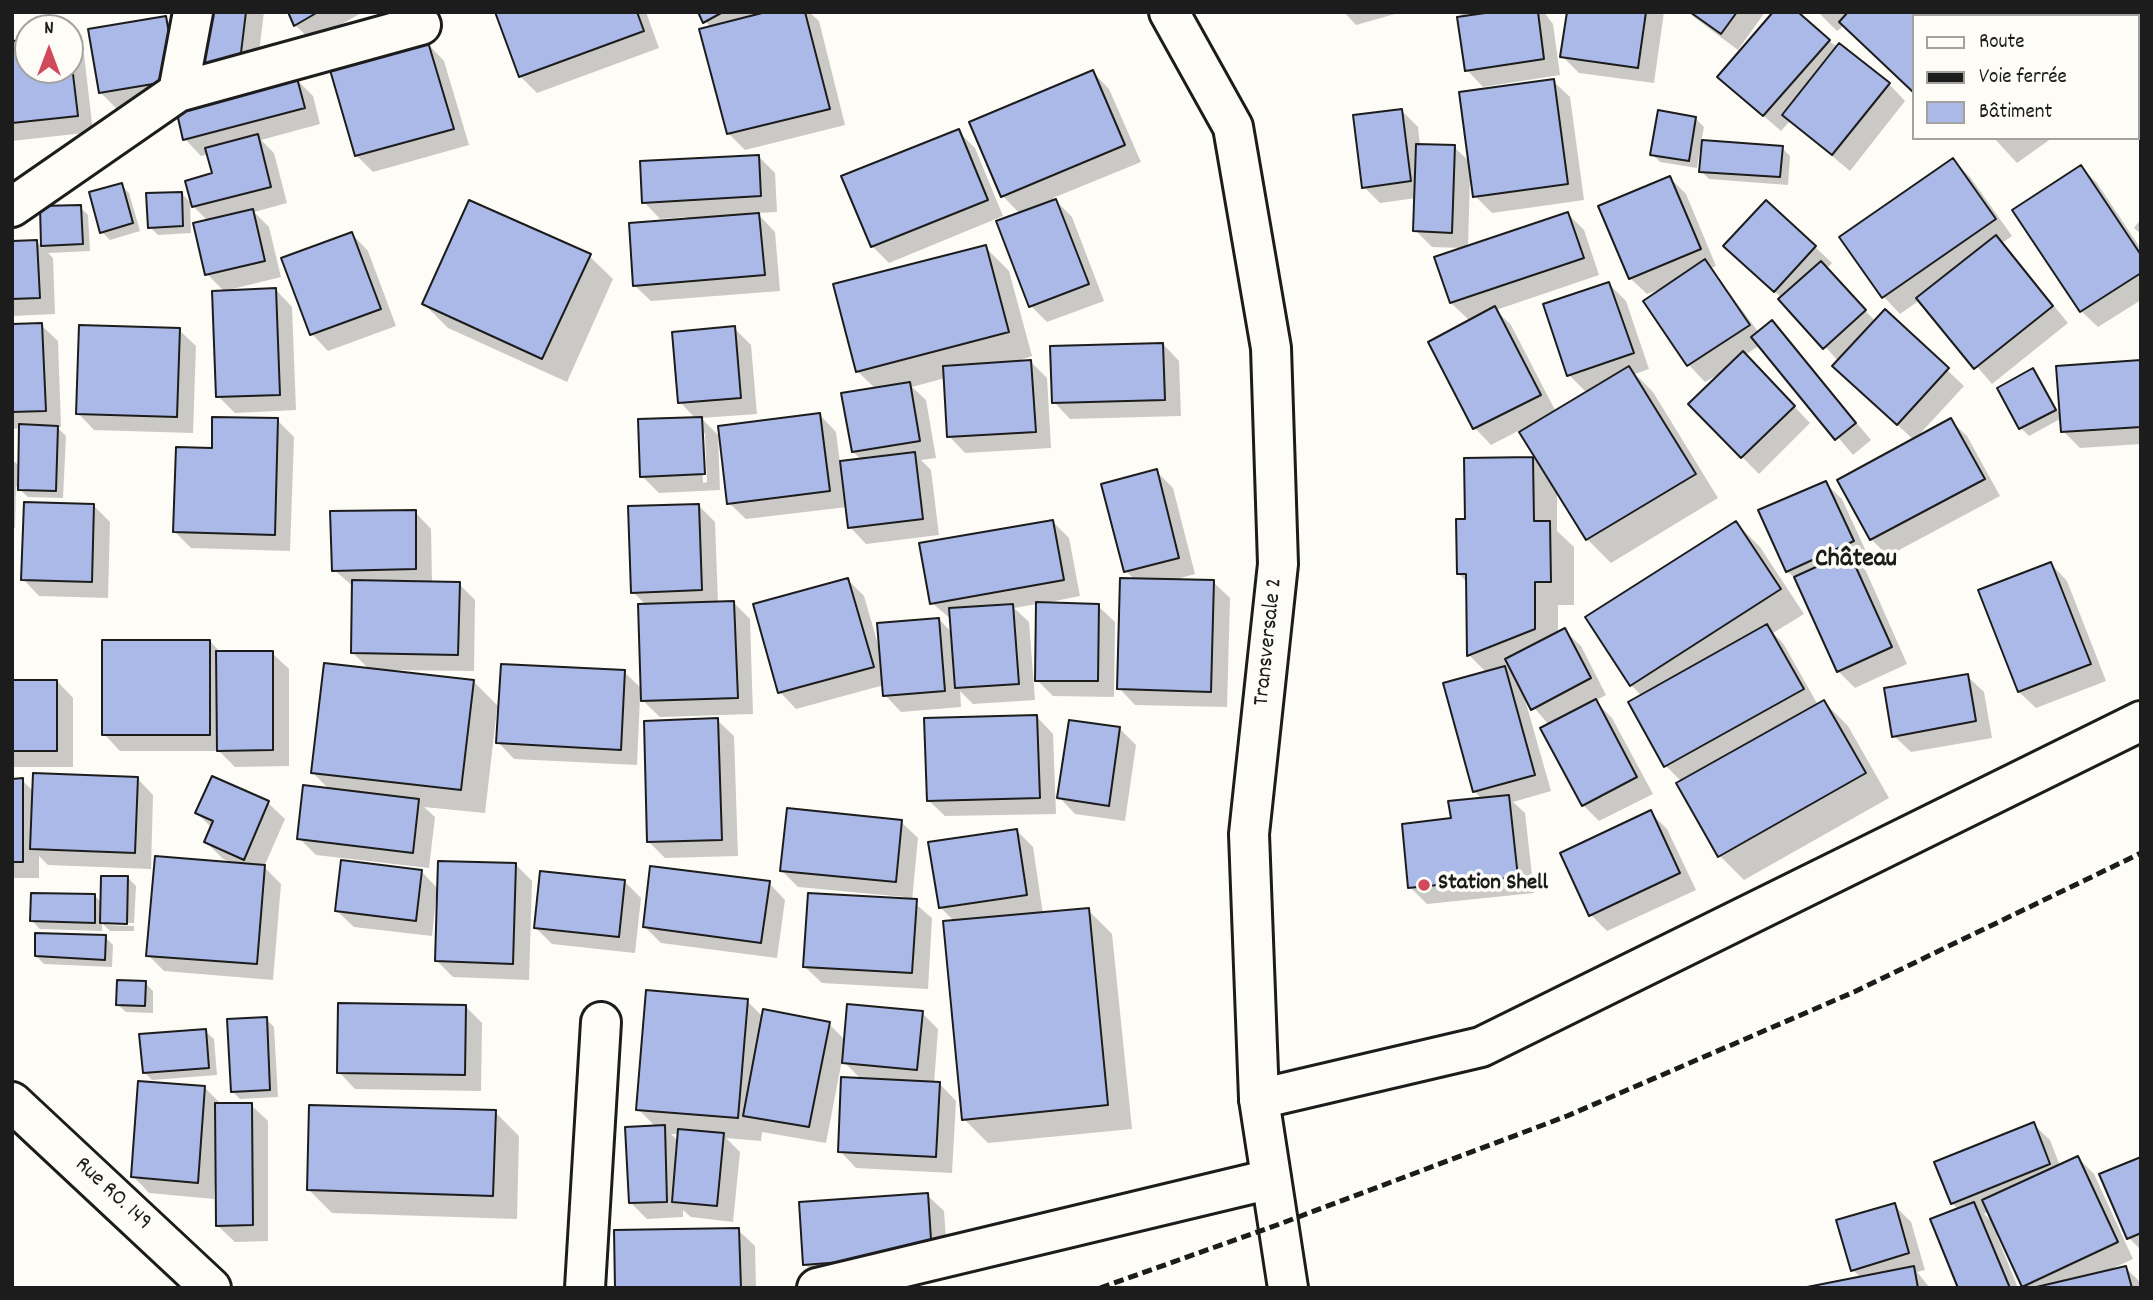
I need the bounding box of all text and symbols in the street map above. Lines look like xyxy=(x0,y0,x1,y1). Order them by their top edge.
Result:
north arrow xyxy=(14,14,84,84)
legend xyxy=(1912,14,2139,140)
text: N xyxy=(44,16,54,43)
text: Route xyxy=(1979,28,2025,58)
text: Voie ferrée xyxy=(1979,63,2067,93)
text: Bâtiment xyxy=(1979,98,2052,128)
district label: Château xyxy=(1815,545,1897,577)
street label: Transversale 2 xyxy=(1250,577,1290,707)
place label: Station Shell xyxy=(1438,871,1548,899)
marker: Station Shell xyxy=(1416,877,1432,893)
street label: Rue RO. 149 xyxy=(68,1152,156,1238)

